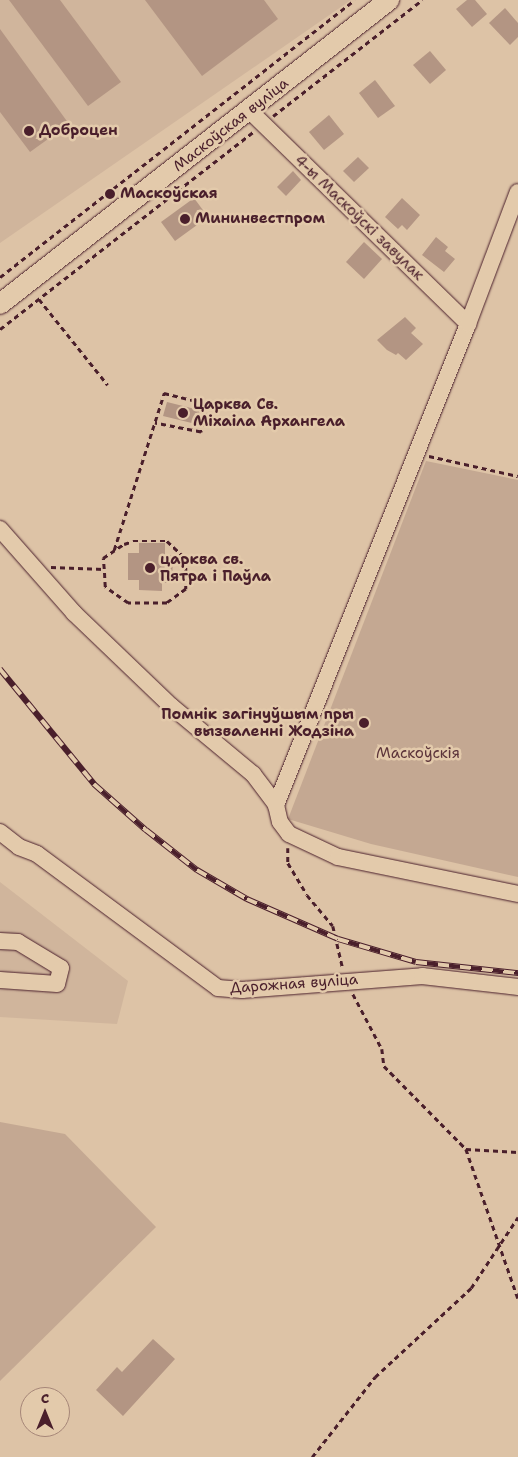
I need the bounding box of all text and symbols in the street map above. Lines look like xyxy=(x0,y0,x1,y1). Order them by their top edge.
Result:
street label: Маскоўская вуліца xyxy=(170,74,292,176)
place label: Доброцен xyxy=(39,122,118,140)
marker: Доброцен xyxy=(23,125,35,137)
street label: 4-ы Маскоўскі завулак xyxy=(291,152,427,284)
place label: Маскоўская xyxy=(120,185,218,203)
marker: Маскоўская xyxy=(104,188,116,200)
place label: Мининвестпром xyxy=(195,210,325,228)
marker: Мининвестпром xyxy=(179,213,191,225)
place label: Царква Св. Міхаіла Архангела xyxy=(193,395,345,430)
marker: Царква Св. Міхаіла Архангела xyxy=(177,407,189,419)
place label: царква св. Пятра і Паўла xyxy=(160,550,271,585)
marker: царква св. Пятра і Паўла xyxy=(144,562,156,574)
place label: Помнік загінуўшым пры вызваленні Жодзіна xyxy=(161,705,354,740)
marker: Помнік загінуўшым пры вызваленні Жодзіна xyxy=(358,717,370,729)
park label: Маскоўскія xyxy=(376,745,460,763)
street label: Дарожная вуліца xyxy=(229,971,359,997)
north arrow xyxy=(20,1387,70,1437)
text: С xyxy=(41,1389,49,1407)

